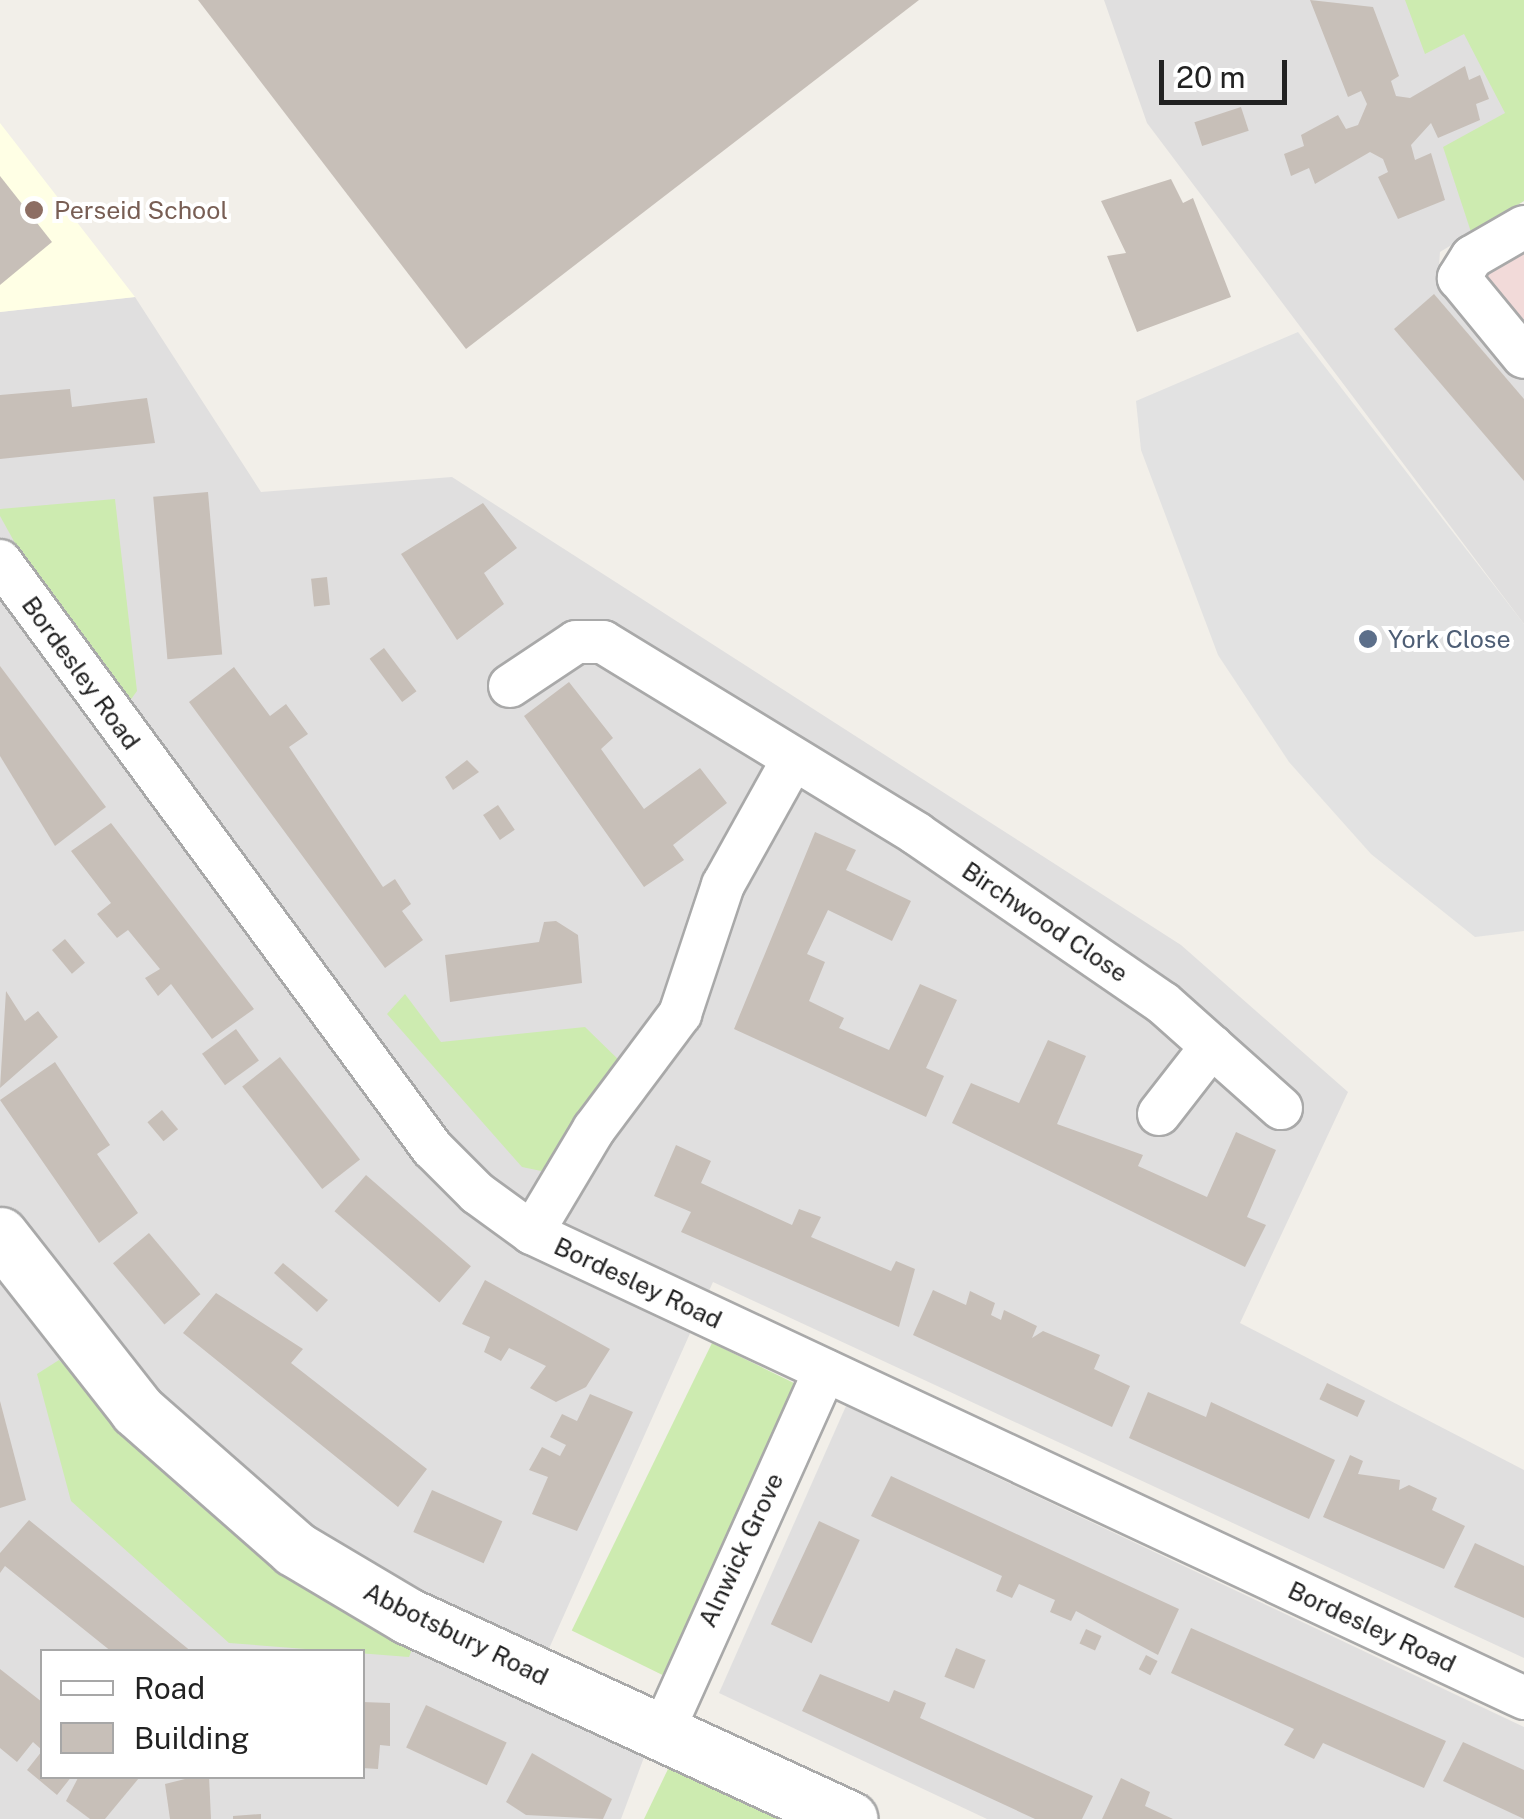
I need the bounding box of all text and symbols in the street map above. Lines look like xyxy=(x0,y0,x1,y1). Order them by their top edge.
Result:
scale bar xyxy=(1164,40,1292,102)
text: 20 m xyxy=(1176,59,1245,95)
place label: Perseid School xyxy=(54,195,228,225)
marker: Perseid School xyxy=(23,199,45,221)
street label: Bordesley Road xyxy=(15,591,147,755)
place label: York Close xyxy=(1388,624,1511,654)
marker: York Close xyxy=(1357,628,1379,650)
street label: Birchwood Close xyxy=(956,855,1134,989)
street label: Bordesley Road xyxy=(549,1231,727,1335)
street label: Alnwick Grove xyxy=(692,1468,790,1632)
street label: Bordesley Road xyxy=(1283,1575,1461,1679)
street label: Abbotsbury Road xyxy=(359,1576,553,1692)
legend xyxy=(40,1649,365,1779)
text: Road xyxy=(134,1670,205,1706)
text: Building xyxy=(134,1720,249,1756)

